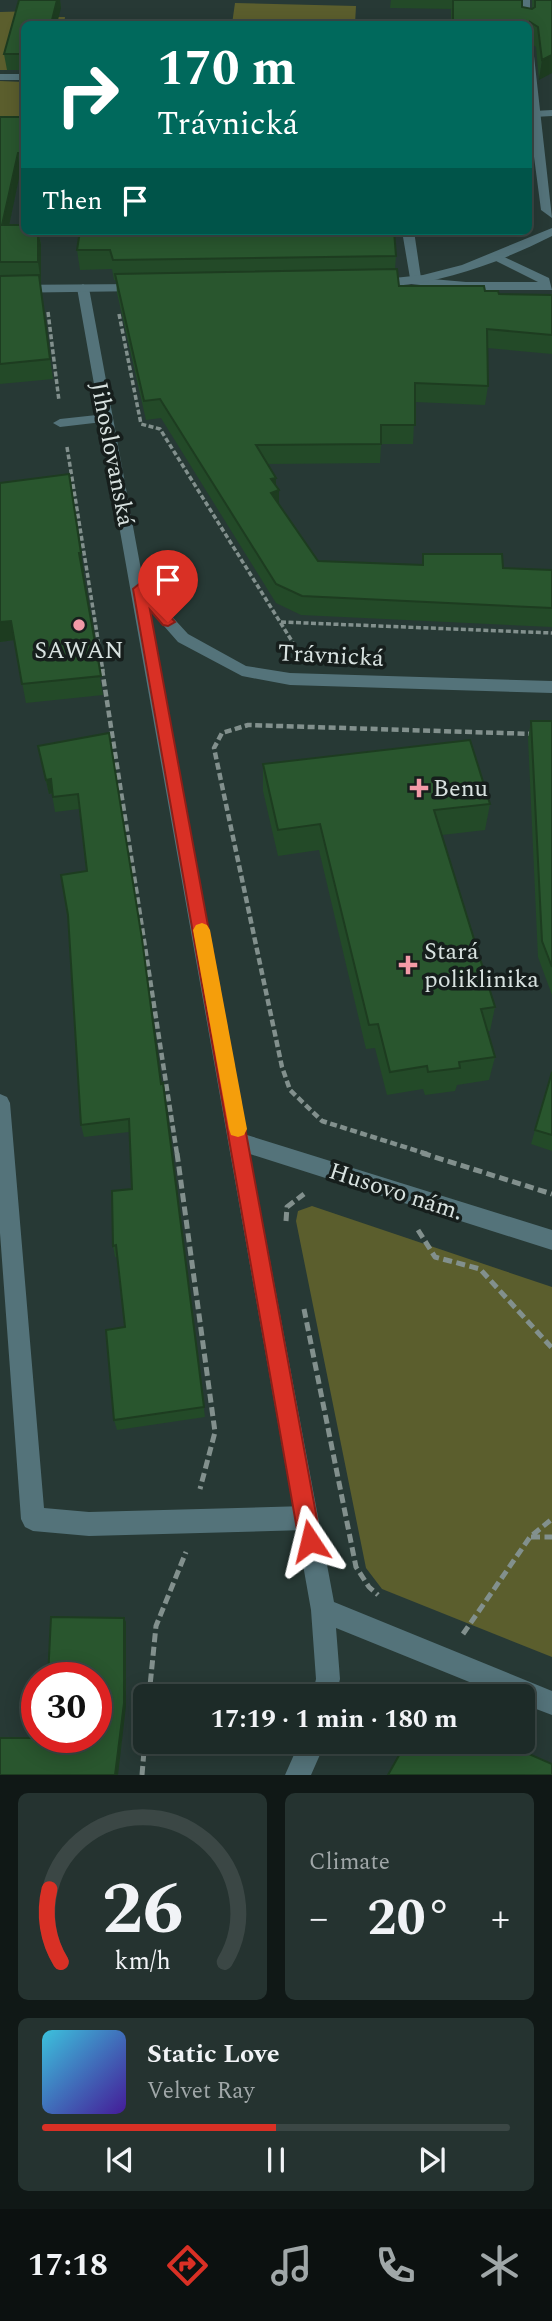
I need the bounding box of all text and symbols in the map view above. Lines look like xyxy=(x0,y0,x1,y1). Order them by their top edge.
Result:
text: 170 m xyxy=(157,32,296,107)
icon: right xyxy=(42,49,133,140)
text: Trávnická xyxy=(157,100,298,149)
text: Then xyxy=(42,181,102,221)
icon: arrive xyxy=(116,182,154,220)
street label: Jihoslovanská xyxy=(80,379,144,530)
pin xyxy=(138,550,198,622)
icon: arrive xyxy=(149,561,187,599)
marker: SAWAN xyxy=(71,617,87,633)
place label: SAWAN xyxy=(34,633,124,669)
street label: Trávnická xyxy=(277,635,385,677)
place label: Benu xyxy=(433,771,488,807)
marker: Benu xyxy=(411,780,427,796)
place label: Stará poliklinika xyxy=(424,934,539,998)
marker: Stará poliklinika xyxy=(398,955,418,975)
street label: Husovo nám. xyxy=(324,1153,467,1231)
position arrow xyxy=(273,1504,347,1578)
speed limit sign: 30 xyxy=(21,1662,112,1753)
text: 17:19 · 1 min · 180 m xyxy=(210,1699,458,1739)
text: Climate xyxy=(309,1845,390,1880)
text: 26 xyxy=(102,1856,183,1967)
text: 20° xyxy=(367,1879,452,1958)
text: − xyxy=(309,1890,328,1948)
text: + xyxy=(491,1890,510,1948)
text: km/h xyxy=(114,1943,171,1981)
text: Static Love xyxy=(147,2034,280,2074)
text: Velvet Ray xyxy=(147,2074,254,2109)
icon: previous xyxy=(101,2141,139,2179)
icon: pause xyxy=(257,2141,295,2179)
icon: next xyxy=(413,2141,451,2179)
text: 17:18 xyxy=(28,2241,108,2290)
icon: directions xyxy=(163,2241,212,2290)
icon: music xyxy=(267,2241,316,2290)
icon: phone xyxy=(371,2241,420,2290)
icon: climate xyxy=(475,2241,524,2290)

